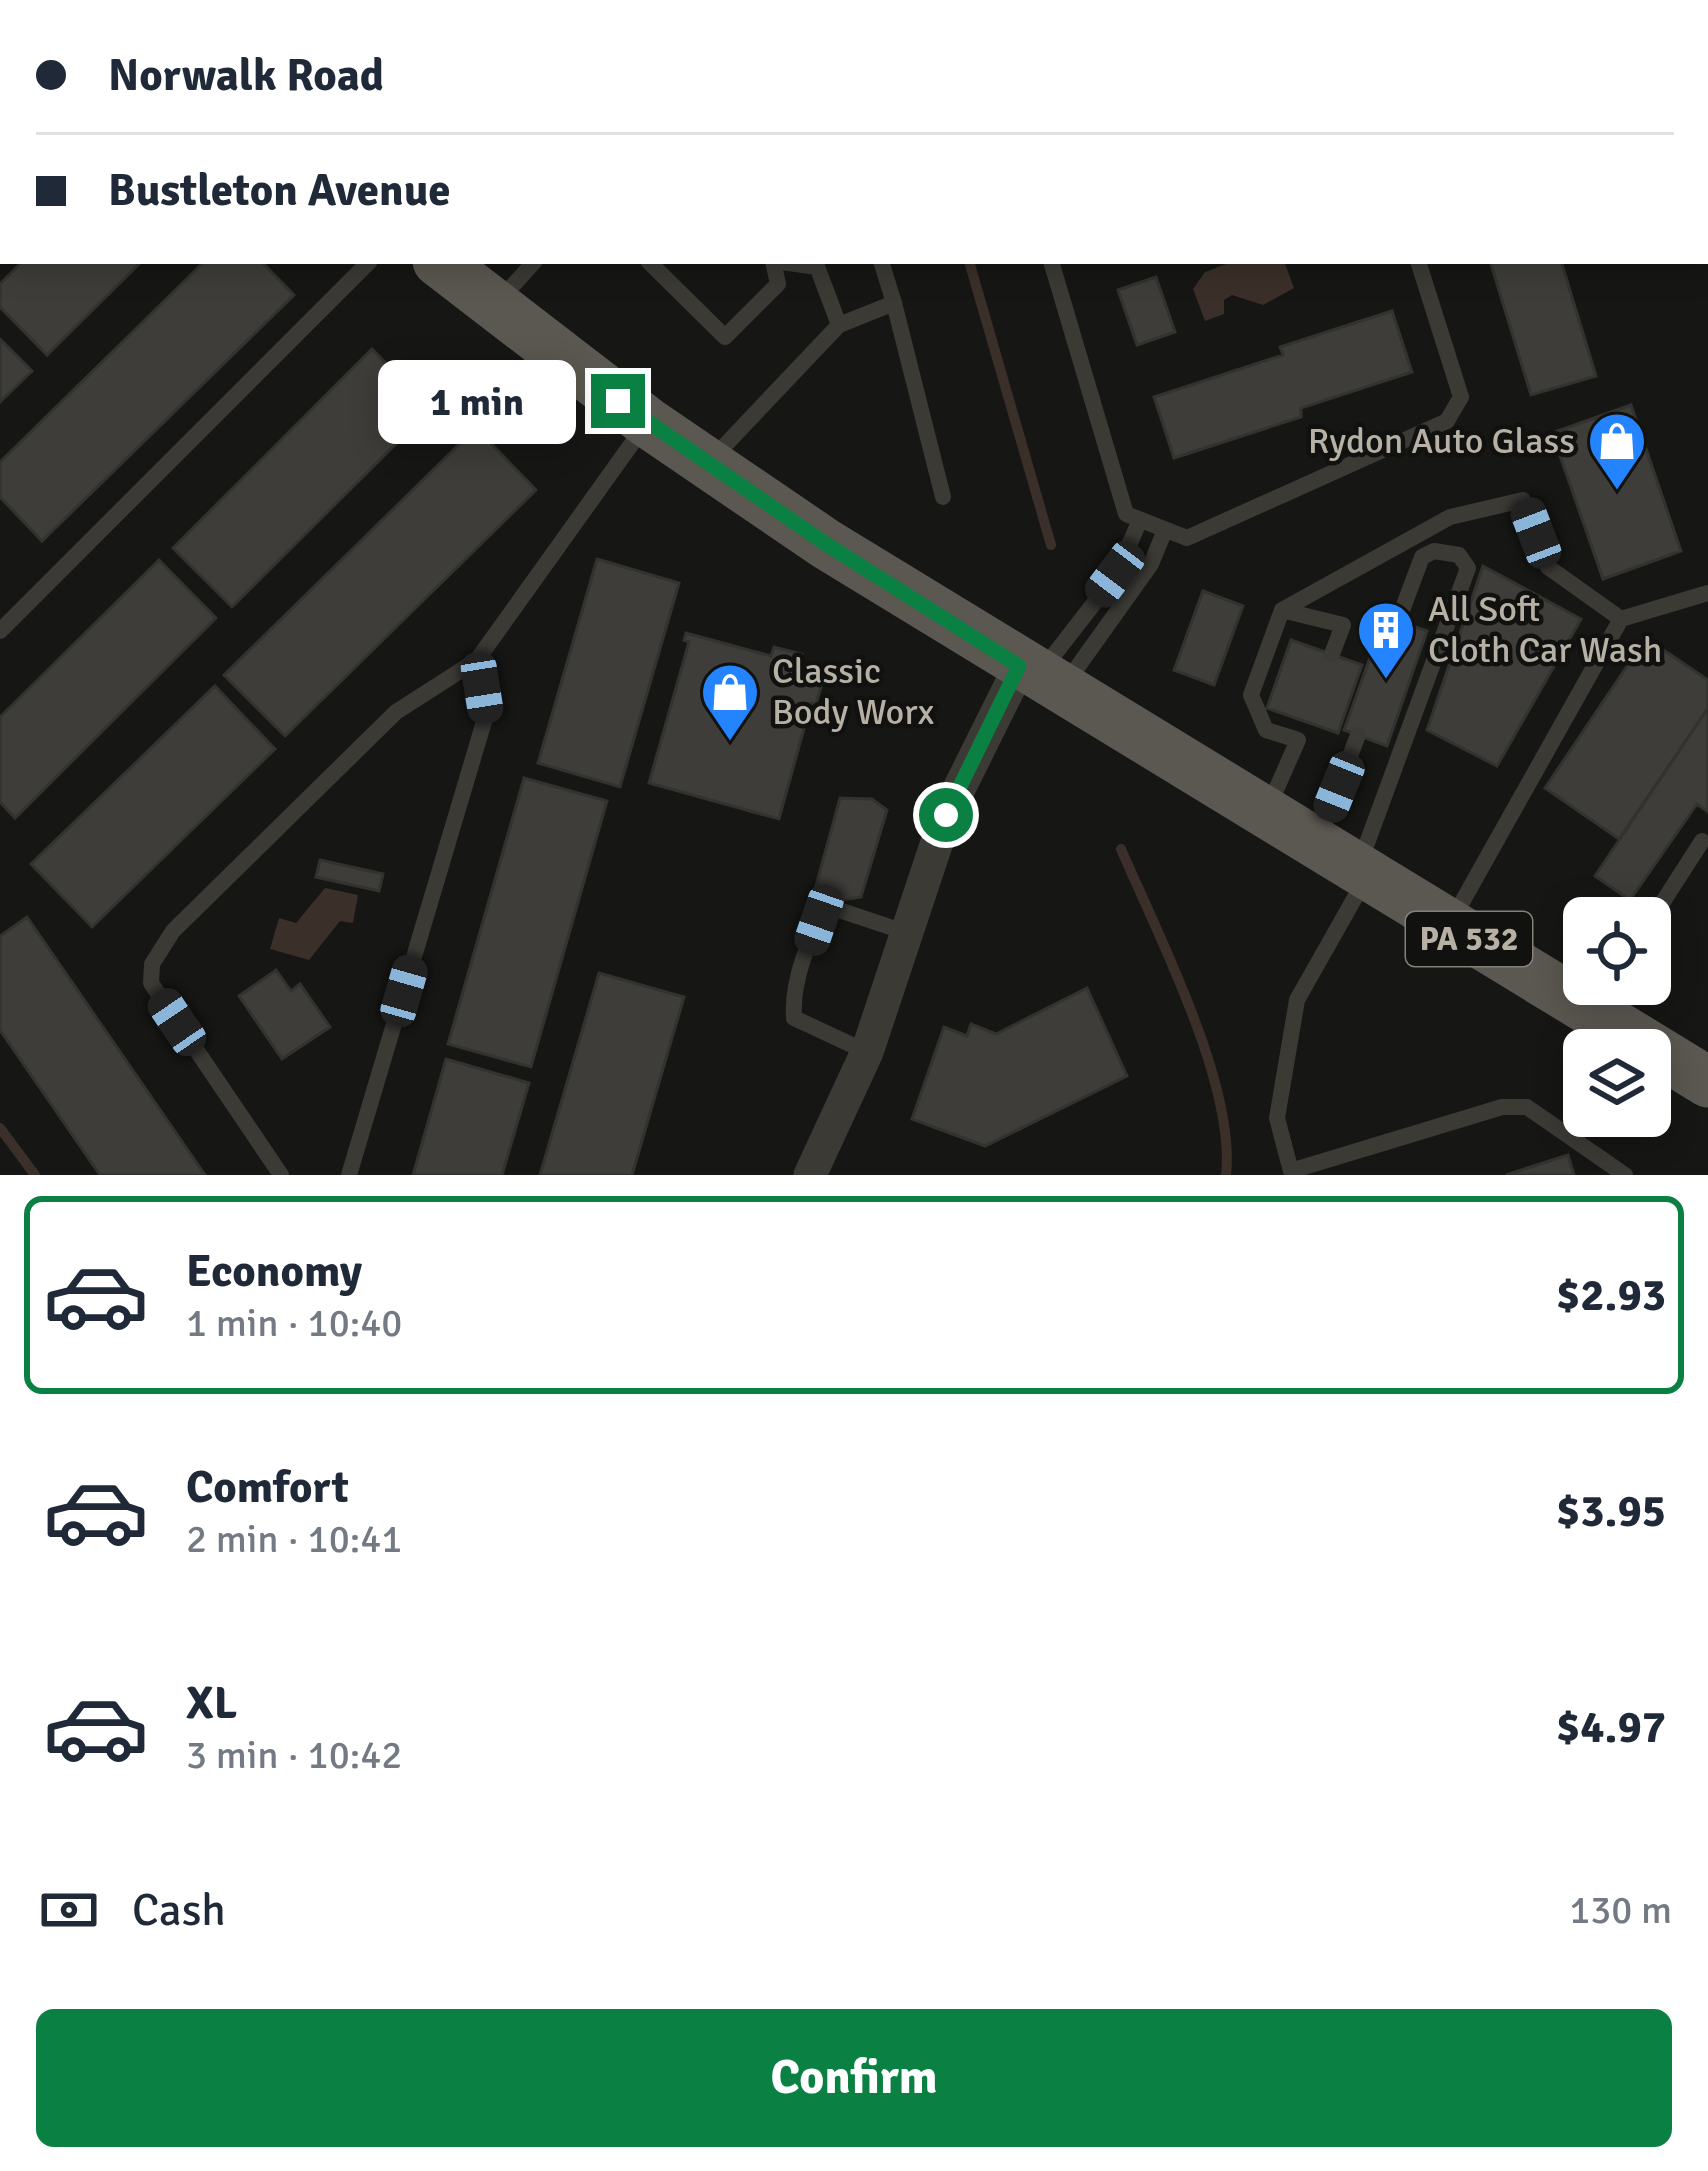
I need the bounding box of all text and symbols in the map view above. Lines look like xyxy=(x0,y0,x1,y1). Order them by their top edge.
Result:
text: Norwalk Road xyxy=(108,48,384,103)
text: Bustleton Avenue xyxy=(108,163,451,218)
callout: 1 min xyxy=(378,359,576,443)
route end xyxy=(591,374,645,428)
text: 1 min xyxy=(430,378,524,426)
shop icon: Rydon Auto Glass xyxy=(1586,410,1648,492)
place label: Rydon Auto Glass xyxy=(1308,419,1575,464)
car xyxy=(1506,493,1566,573)
car xyxy=(1079,534,1151,614)
place label: All Soft Cloth Car Wash xyxy=(1428,587,1662,673)
building icon: All Soft Cloth Car Wash xyxy=(1355,599,1417,681)
place label: Classic Body Worx xyxy=(772,649,935,735)
car xyxy=(459,650,505,726)
shop icon: Classic Body Worx xyxy=(699,661,761,743)
car xyxy=(1309,747,1369,827)
route start xyxy=(919,788,973,842)
car xyxy=(790,880,848,960)
map controls xyxy=(1563,897,1671,1137)
button: locate xyxy=(1563,897,1671,1005)
road number: PA 532 xyxy=(1406,912,1532,966)
car xyxy=(377,951,431,1031)
car xyxy=(142,982,212,1062)
button: layers xyxy=(1563,1029,1671,1137)
icon: car xyxy=(42,1241,150,1349)
text: Economy xyxy=(186,1244,362,1299)
text: $2.93 xyxy=(1556,1268,1666,1323)
text: 1 min · 10:40 xyxy=(186,1299,402,1347)
icon: car xyxy=(42,1457,150,1565)
text: Comfort xyxy=(186,1460,349,1515)
text: $3.95 xyxy=(1556,1484,1666,1539)
text: 2 min · 10:41 xyxy=(186,1515,402,1563)
icon: car xyxy=(42,1673,150,1781)
text: XL xyxy=(186,1676,237,1731)
text: $4.97 xyxy=(1556,1700,1666,1755)
text: 3 min · 10:42 xyxy=(186,1731,402,1779)
icon: cash xyxy=(36,1877,102,1943)
text: Cash xyxy=(132,1883,226,1938)
text: 130 m xyxy=(1569,1886,1672,1934)
button: Confirm xyxy=(36,2009,1672,2147)

